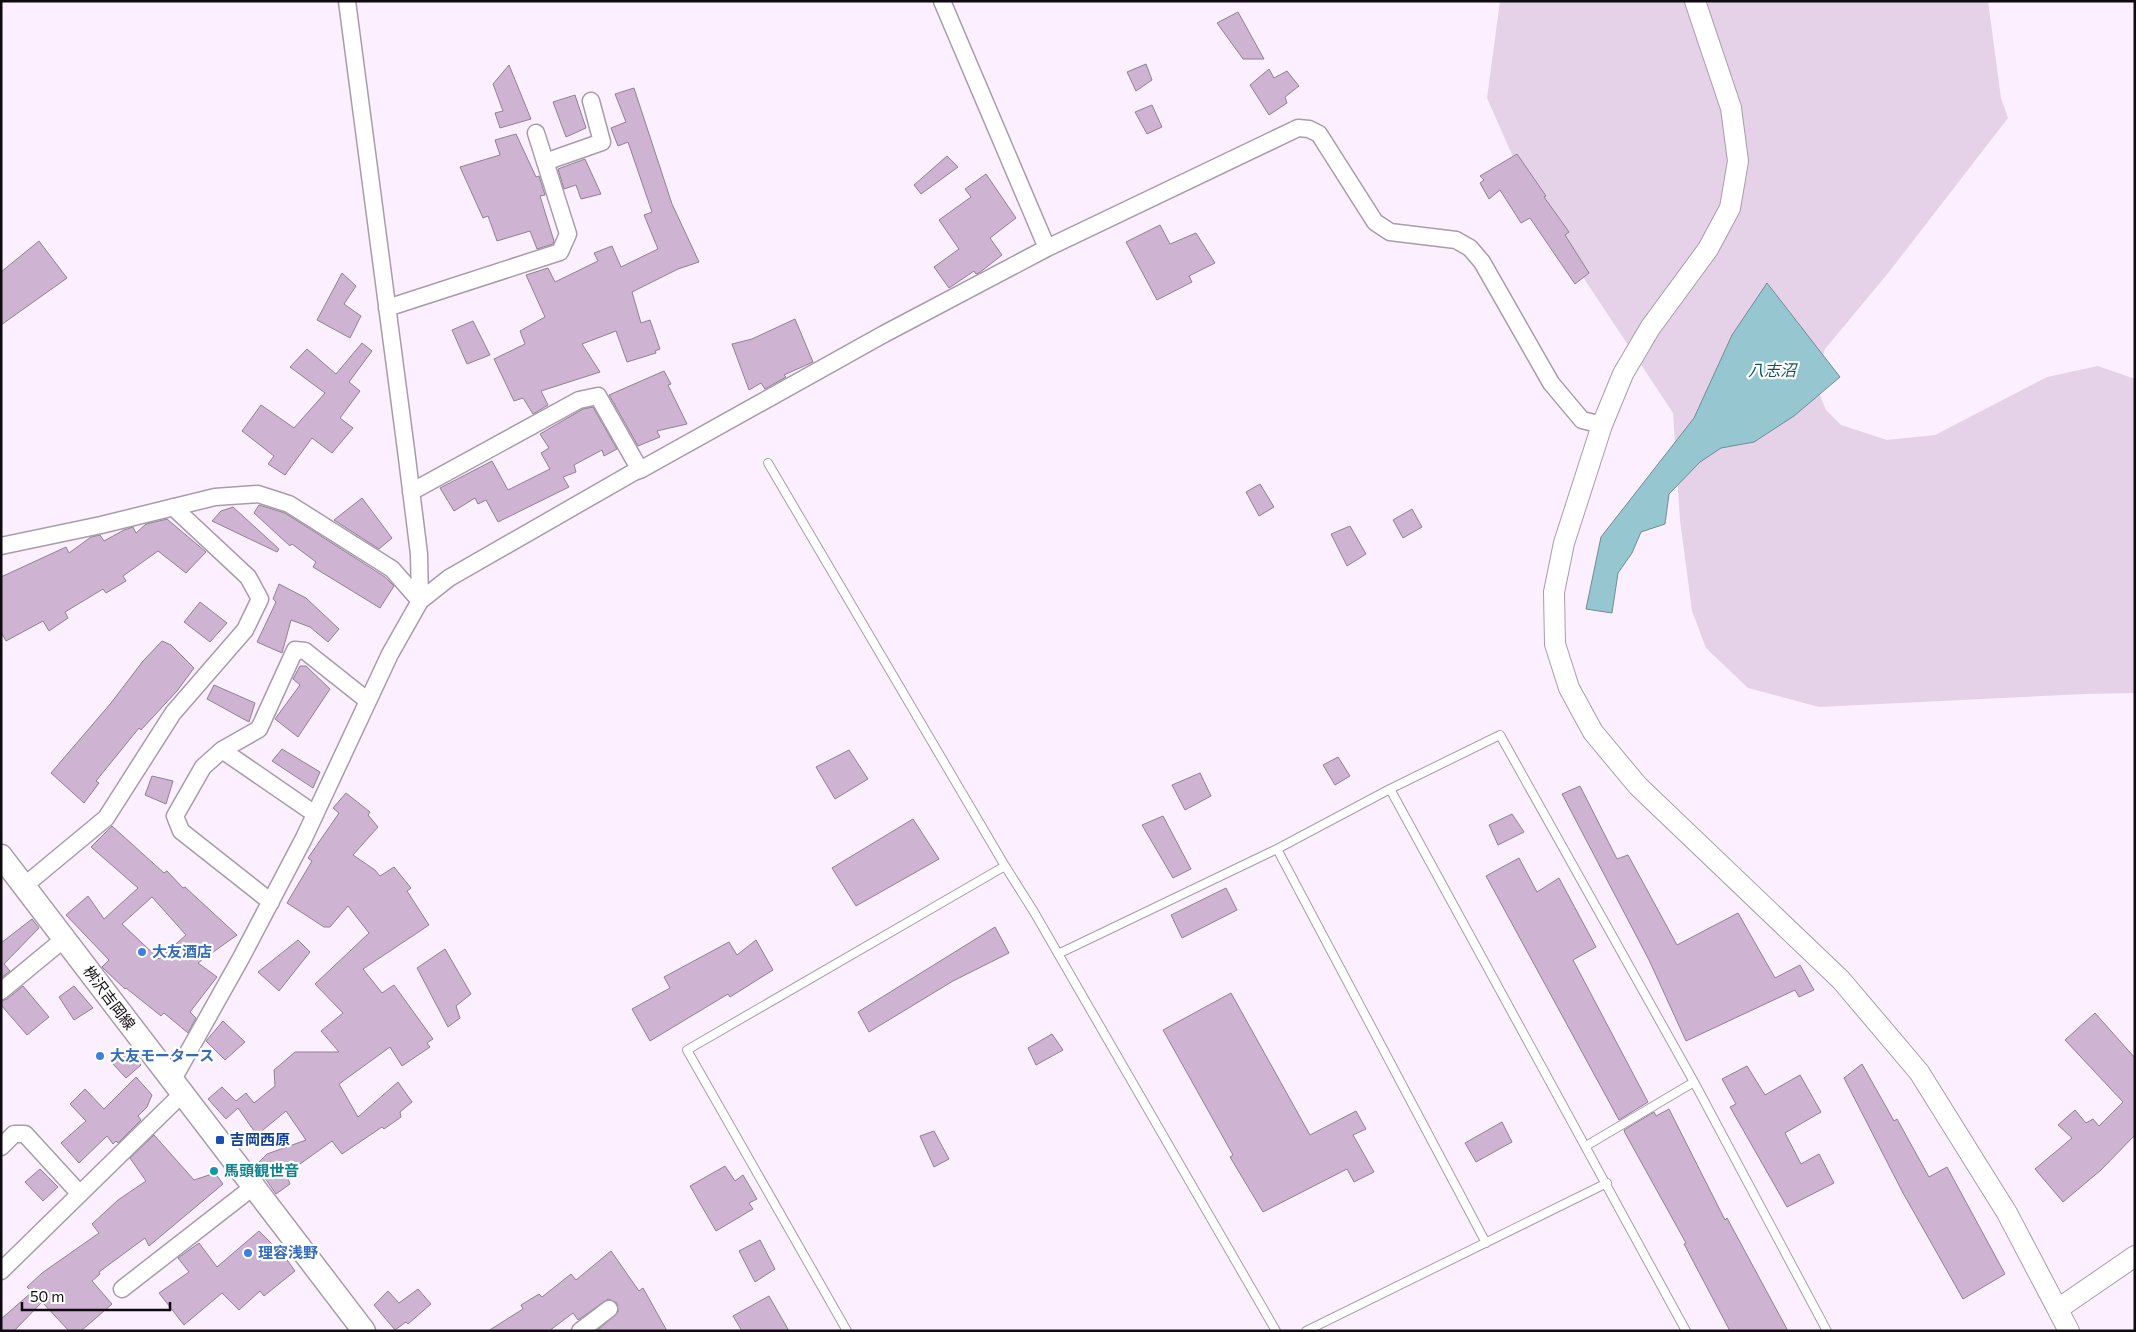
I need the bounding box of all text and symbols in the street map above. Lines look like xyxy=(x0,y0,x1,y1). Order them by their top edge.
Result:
water label: 八志沼 xyxy=(1748,360,1798,379)
place label: 大友酒店 xyxy=(152,942,212,960)
marker: 大友酒店 xyxy=(136,946,148,958)
street label: 桝沢吉岡線 xyxy=(80,962,140,1033)
place label: 大友モータース xyxy=(110,1046,214,1064)
marker: 大友モータース xyxy=(94,1050,106,1062)
place label: 吉岡西原 xyxy=(230,1130,290,1148)
marker: 吉岡西原 xyxy=(214,1134,226,1146)
place label: 馬頭観世音 xyxy=(224,1161,299,1179)
marker: 馬頭観世音 xyxy=(208,1165,220,1177)
place label: 理容浅野 xyxy=(258,1243,318,1261)
marker: 理容浅野 xyxy=(242,1247,254,1259)
scale bar xyxy=(22,1280,170,1312)
text: 50 m xyxy=(30,1287,64,1305)

